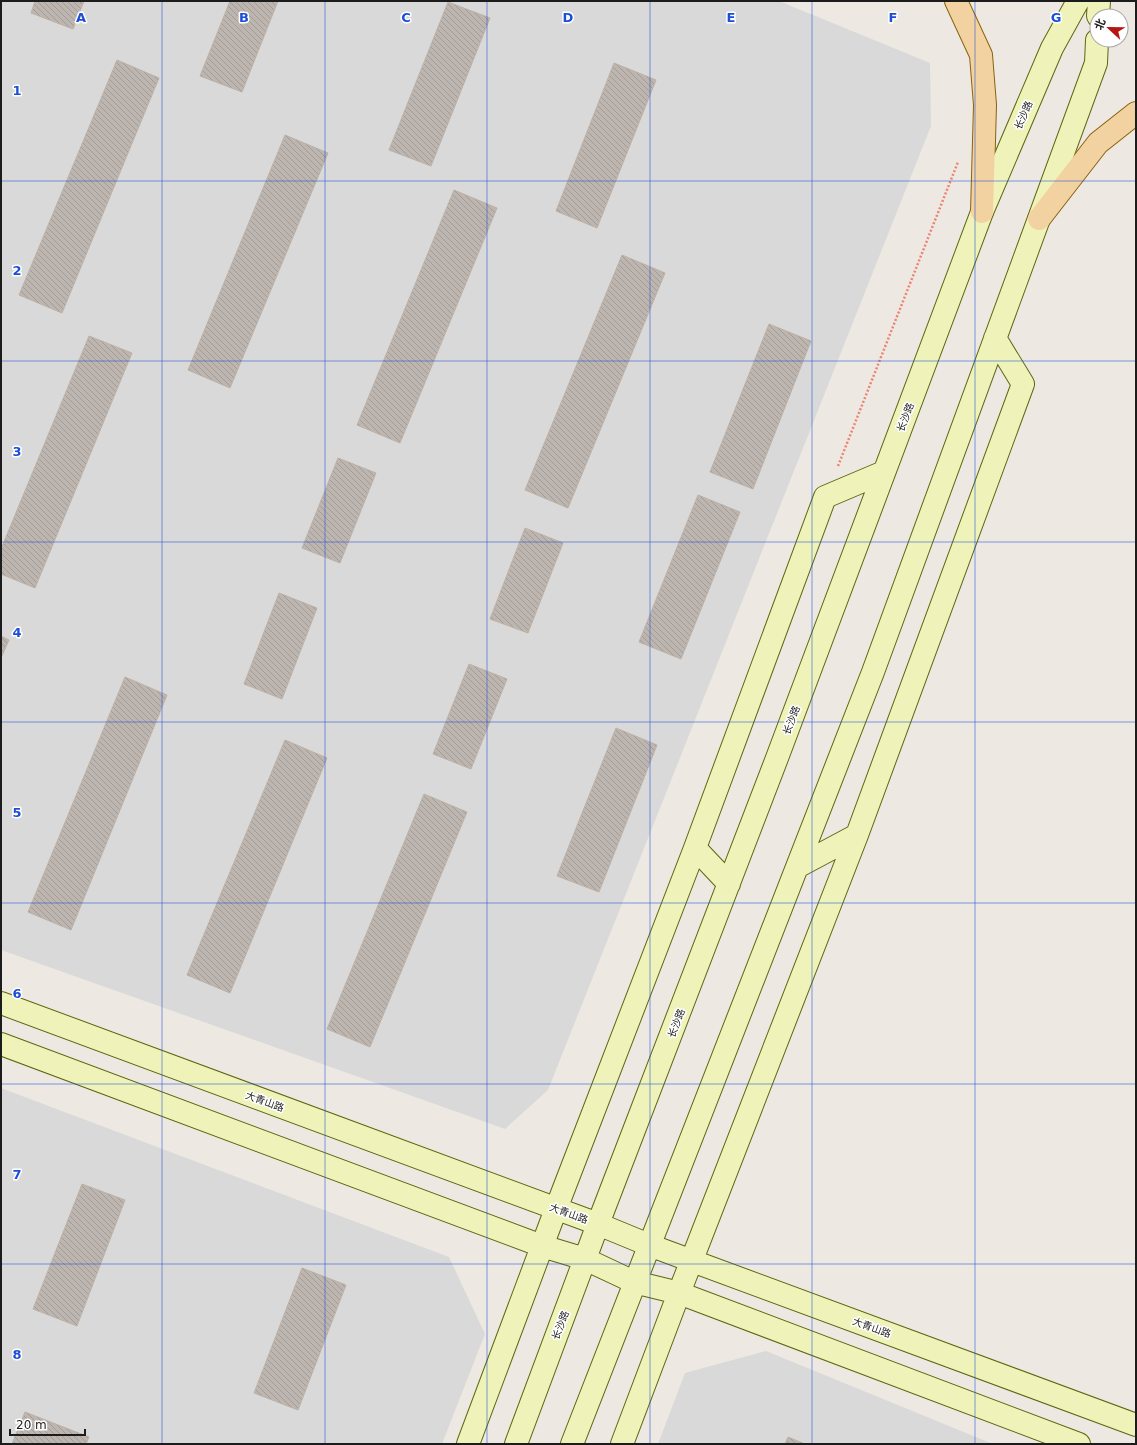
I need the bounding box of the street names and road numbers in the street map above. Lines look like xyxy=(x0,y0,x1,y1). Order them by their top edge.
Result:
street label: 长沙路 xyxy=(1013,99,1034,131)
street label: 长沙路 xyxy=(895,401,916,433)
street label: 长沙路 xyxy=(781,704,802,736)
street label: 长沙路 xyxy=(666,1007,687,1039)
street label: 大青山路 xyxy=(244,1089,286,1113)
street label: 大青山路 xyxy=(548,1201,590,1225)
street label: 长沙路 xyxy=(550,1309,571,1341)
street label: 大青山路 xyxy=(851,1315,893,1339)

